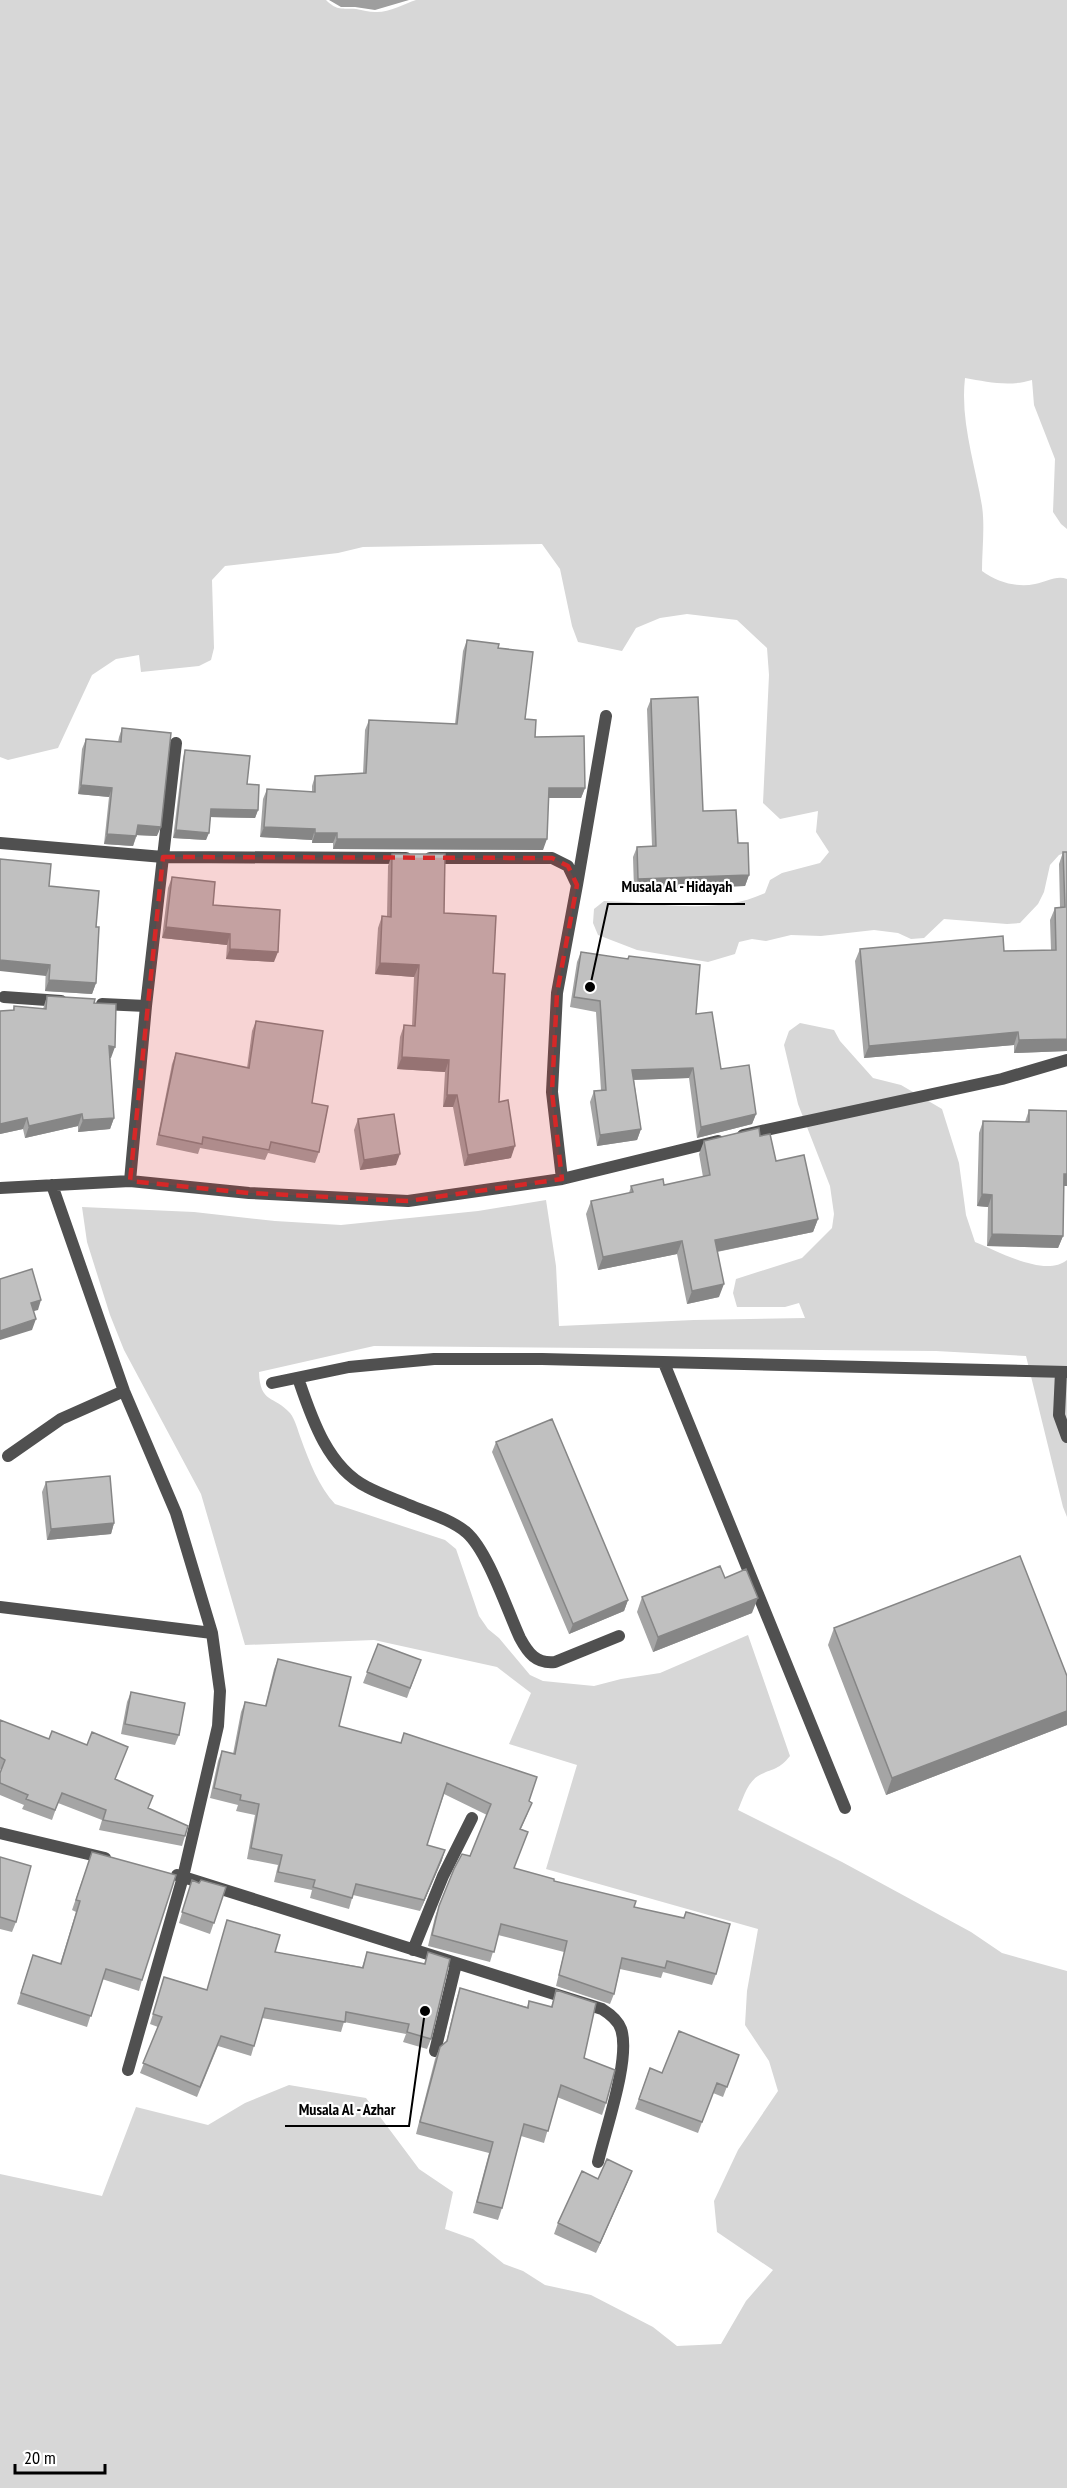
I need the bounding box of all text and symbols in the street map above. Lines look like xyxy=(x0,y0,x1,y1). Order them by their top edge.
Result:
callout: Musala Al - Hidayah xyxy=(608,870,745,904)
text: Musala Al - Hidayah xyxy=(622,876,732,896)
callout: Musala Al - Azhar xyxy=(285,2092,409,2126)
text: Musala Al - Azhar xyxy=(299,2099,396,2119)
scale bar xyxy=(15,2437,105,2475)
text: 20 m xyxy=(24,2446,56,2469)

